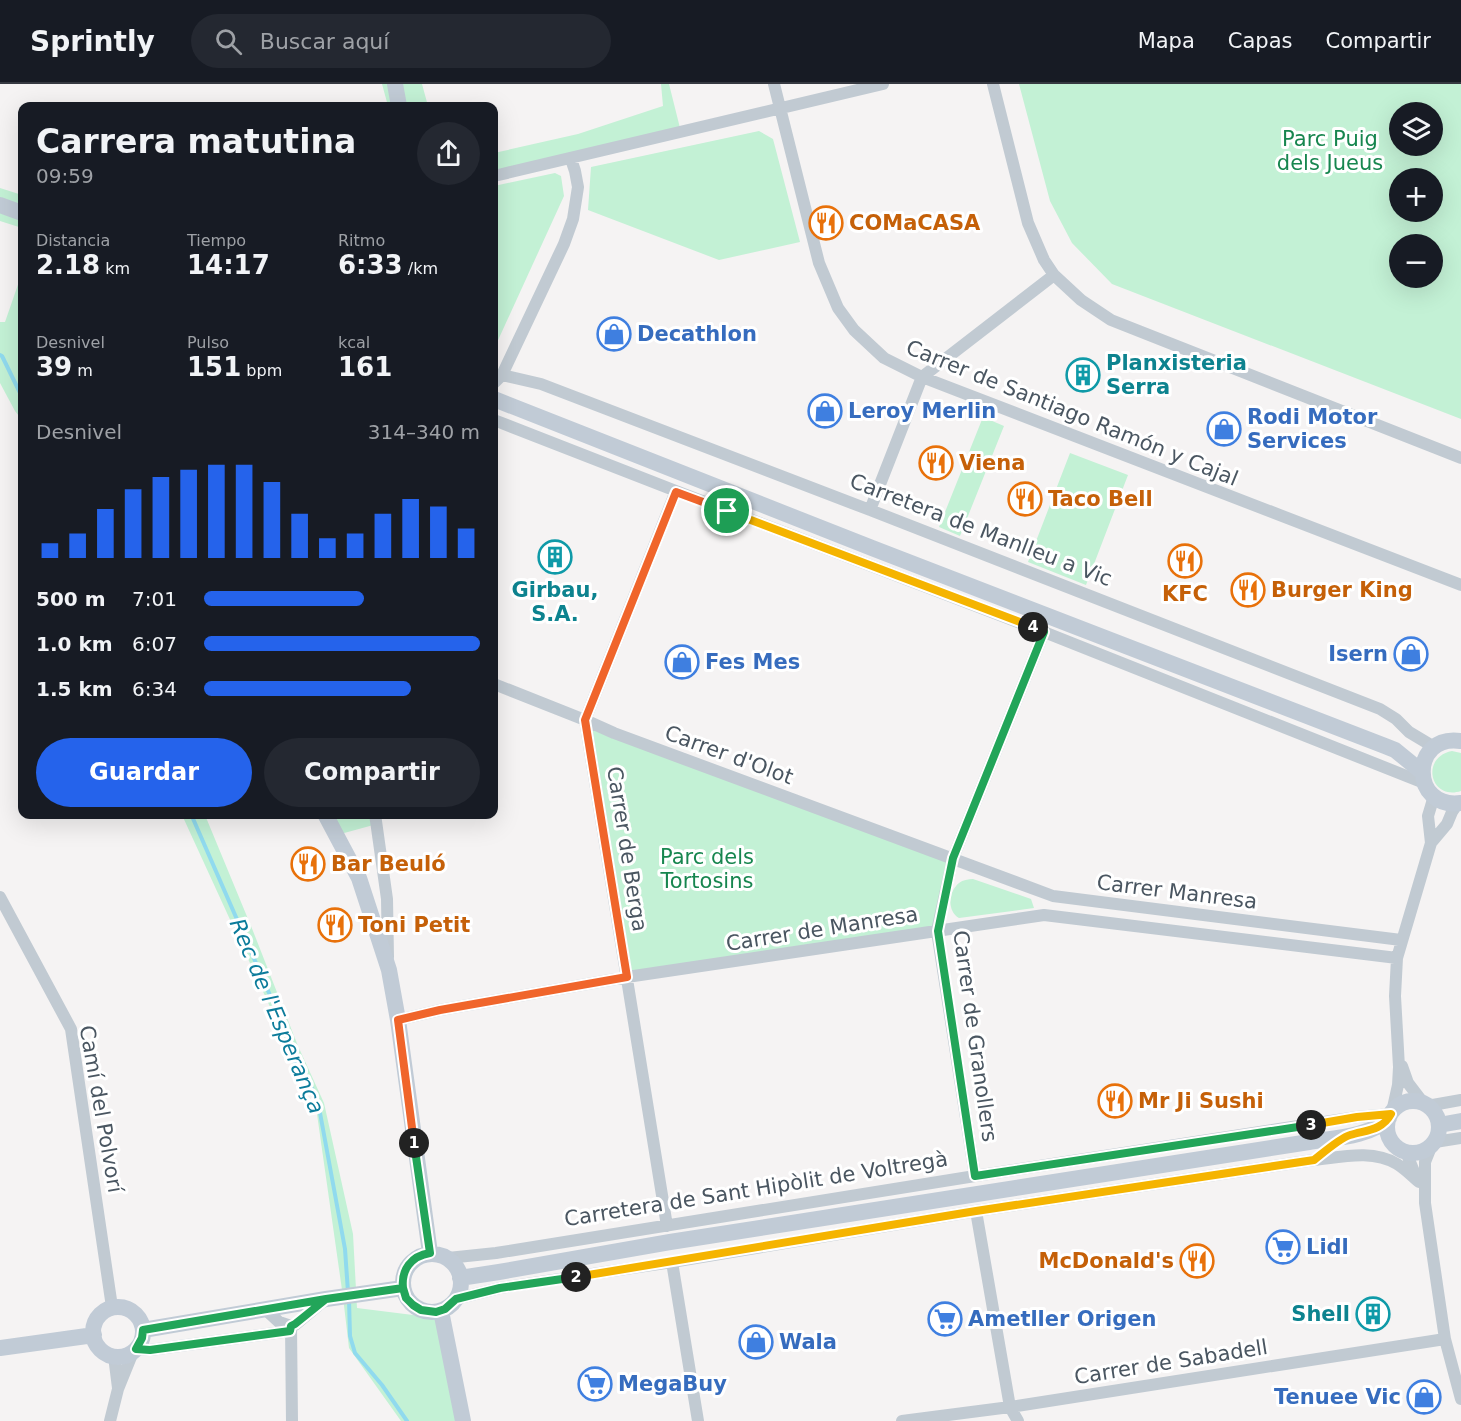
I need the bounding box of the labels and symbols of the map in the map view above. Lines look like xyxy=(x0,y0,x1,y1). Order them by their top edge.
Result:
park label: Parc Puig dels Jueus xyxy=(1277,127,1383,175)
restaurant icon: COMaCASA xyxy=(808,205,844,241)
place label: COMaCASA xyxy=(849,211,981,235)
shop icon: Decathlon xyxy=(596,316,632,352)
place label: Decathlon xyxy=(637,322,757,346)
street label: Carrer de Santiago Ramón y Cajal xyxy=(903,335,1241,491)
place label: Planxisteria Serra xyxy=(1106,351,1247,399)
building icon: Planxisteria Serra xyxy=(1065,357,1101,393)
shop icon: Leroy Merlin xyxy=(807,393,843,429)
place label: Leroy Merlin xyxy=(848,399,996,423)
place label: Rodi Motor Services xyxy=(1247,405,1378,453)
shop icon: Rodi Motor Services xyxy=(1206,411,1242,447)
restaurant icon: Viena xyxy=(918,445,954,481)
place label: Viena xyxy=(959,451,1025,475)
street label: Carretera de Manlleu a Vic xyxy=(847,469,1115,591)
restaurant icon: Taco Bell xyxy=(1007,481,1043,517)
pin xyxy=(701,485,752,536)
place label: Taco Bell xyxy=(1048,487,1153,511)
building icon: Girbau, S.A. xyxy=(537,539,573,575)
restaurant icon: KFC xyxy=(1167,543,1203,579)
restaurant icon: Burger King xyxy=(1230,572,1266,608)
place label: Girbau, S.A. xyxy=(512,578,598,626)
place label: Burger King xyxy=(1271,578,1413,602)
place label: KFC xyxy=(1162,582,1208,606)
pin: 4 xyxy=(1018,612,1048,642)
shop icon: Isern xyxy=(1393,636,1429,672)
place label: Isern xyxy=(1328,642,1388,666)
shop icon: Fes Mes xyxy=(664,644,700,680)
place label: Fes Mes xyxy=(705,650,800,674)
street label: Carrer d'Olot xyxy=(662,721,796,789)
street label: Carrer de Berga xyxy=(602,765,652,933)
park label: Parc dels Tortosins xyxy=(660,845,754,893)
restaurant icon: Bar Beuló xyxy=(290,846,326,882)
place label: Bar Beuló xyxy=(331,852,446,876)
street label: Carrer Manresa xyxy=(1095,870,1259,914)
street label: Carrer de Manresa xyxy=(724,902,920,956)
restaurant icon: Toni Petit xyxy=(317,907,353,943)
place label: Toni Petit xyxy=(358,913,470,937)
water label: Rec de l'Esperança xyxy=(225,915,329,1117)
street label: Carrer de Granollers xyxy=(948,929,1002,1143)
street label: Camí del Polvorí xyxy=(74,1023,128,1196)
restaurant icon: Mr Ji Sushi xyxy=(1097,1083,1133,1119)
place label: Mr Ji Sushi xyxy=(1138,1089,1264,1113)
pin: 3 xyxy=(1296,1110,1326,1140)
pin: 1 xyxy=(399,1128,429,1158)
street label: Carretera de Sant Hipòlit de Voltregà xyxy=(563,1147,949,1231)
supermarket icon: Lidl xyxy=(1265,1229,1301,1265)
place label: Lidl xyxy=(1306,1235,1349,1259)
restaurant icon: McDonald's xyxy=(1179,1243,1215,1279)
place label: McDonald's xyxy=(1039,1249,1174,1273)
pin: 2 xyxy=(561,1262,591,1292)
building icon: Shell xyxy=(1355,1296,1391,1332)
supermarket icon: Ametller Origen xyxy=(927,1301,963,1337)
place label: Shell xyxy=(1291,1302,1350,1326)
place label: Ametller Origen xyxy=(968,1307,1156,1331)
shop icon: Wala xyxy=(738,1324,774,1360)
place label: Wala xyxy=(779,1330,837,1354)
street label: Carrer de Sabadell xyxy=(1073,1335,1269,1389)
supermarket icon: MegaBuy xyxy=(577,1366,613,1402)
place label: MegaBuy xyxy=(618,1372,727,1396)
shop icon: Tenuee Vic xyxy=(1406,1379,1442,1415)
place label: Tenuee Vic xyxy=(1274,1385,1401,1409)

